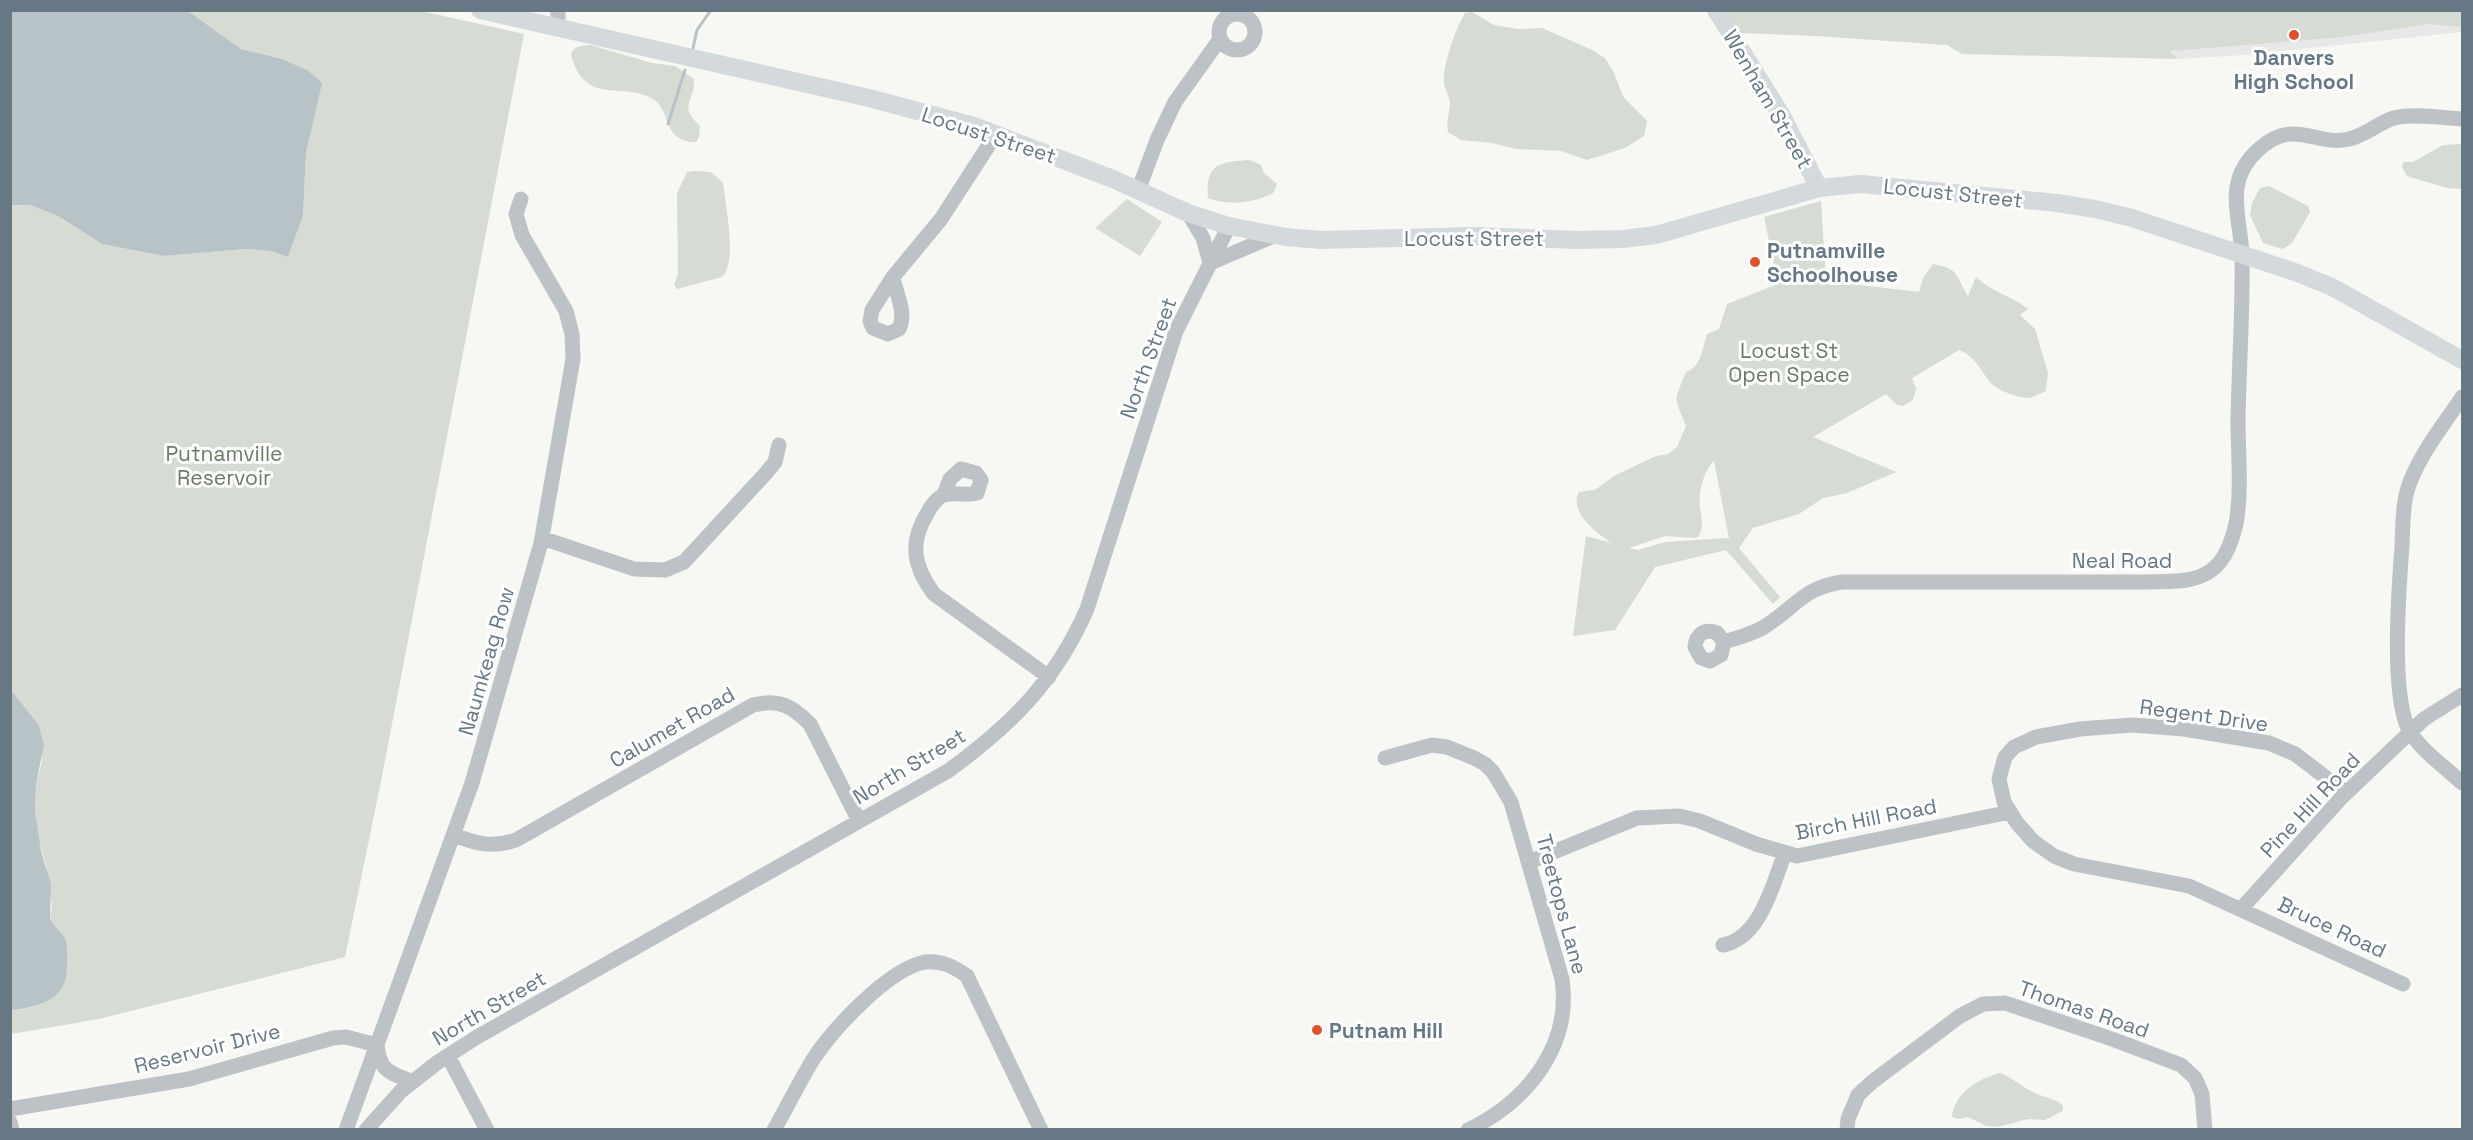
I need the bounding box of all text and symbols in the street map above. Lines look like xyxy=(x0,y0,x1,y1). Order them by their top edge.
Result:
street label: Wenham Street xyxy=(1717,25,1819,173)
marker: Danvers High School xyxy=(2287,28,2301,42)
place label: Danvers High School xyxy=(2234,44,2354,95)
street label: Locust Street xyxy=(918,101,1060,169)
street label: Locust Street xyxy=(1882,172,2024,214)
street label: Locust Street xyxy=(1404,225,1544,252)
place label: Putnamville Schoolhouse xyxy=(1767,237,1898,288)
marker: Putnamville Schoolhouse xyxy=(1748,255,1762,269)
street label: North Street xyxy=(1114,294,1182,422)
park label: Locust St Open Space xyxy=(1728,337,1850,388)
park label: Putnamville Reservoir xyxy=(165,440,283,491)
street label: Neal Road xyxy=(2072,547,2172,574)
street label: Naumkeag Row xyxy=(452,584,520,738)
street label: Calumet Road xyxy=(605,680,739,774)
street label: Regent Drive xyxy=(2138,693,2270,737)
street label: North Street xyxy=(848,722,970,810)
street label: Pine Hill Road xyxy=(2254,747,2366,863)
street label: Birch Hill Road xyxy=(1793,792,1939,846)
street label: Treetops Lane xyxy=(1530,831,1594,977)
street label: Bruce Road xyxy=(2273,890,2391,964)
street label: North Street xyxy=(427,965,551,1051)
street label: Thomas Road xyxy=(2015,974,2153,1044)
street label: Reservoir Drive xyxy=(131,1017,283,1079)
place label: Putnam Hill xyxy=(1329,1017,1443,1044)
marker: Putnam Hill xyxy=(1310,1023,1324,1037)

